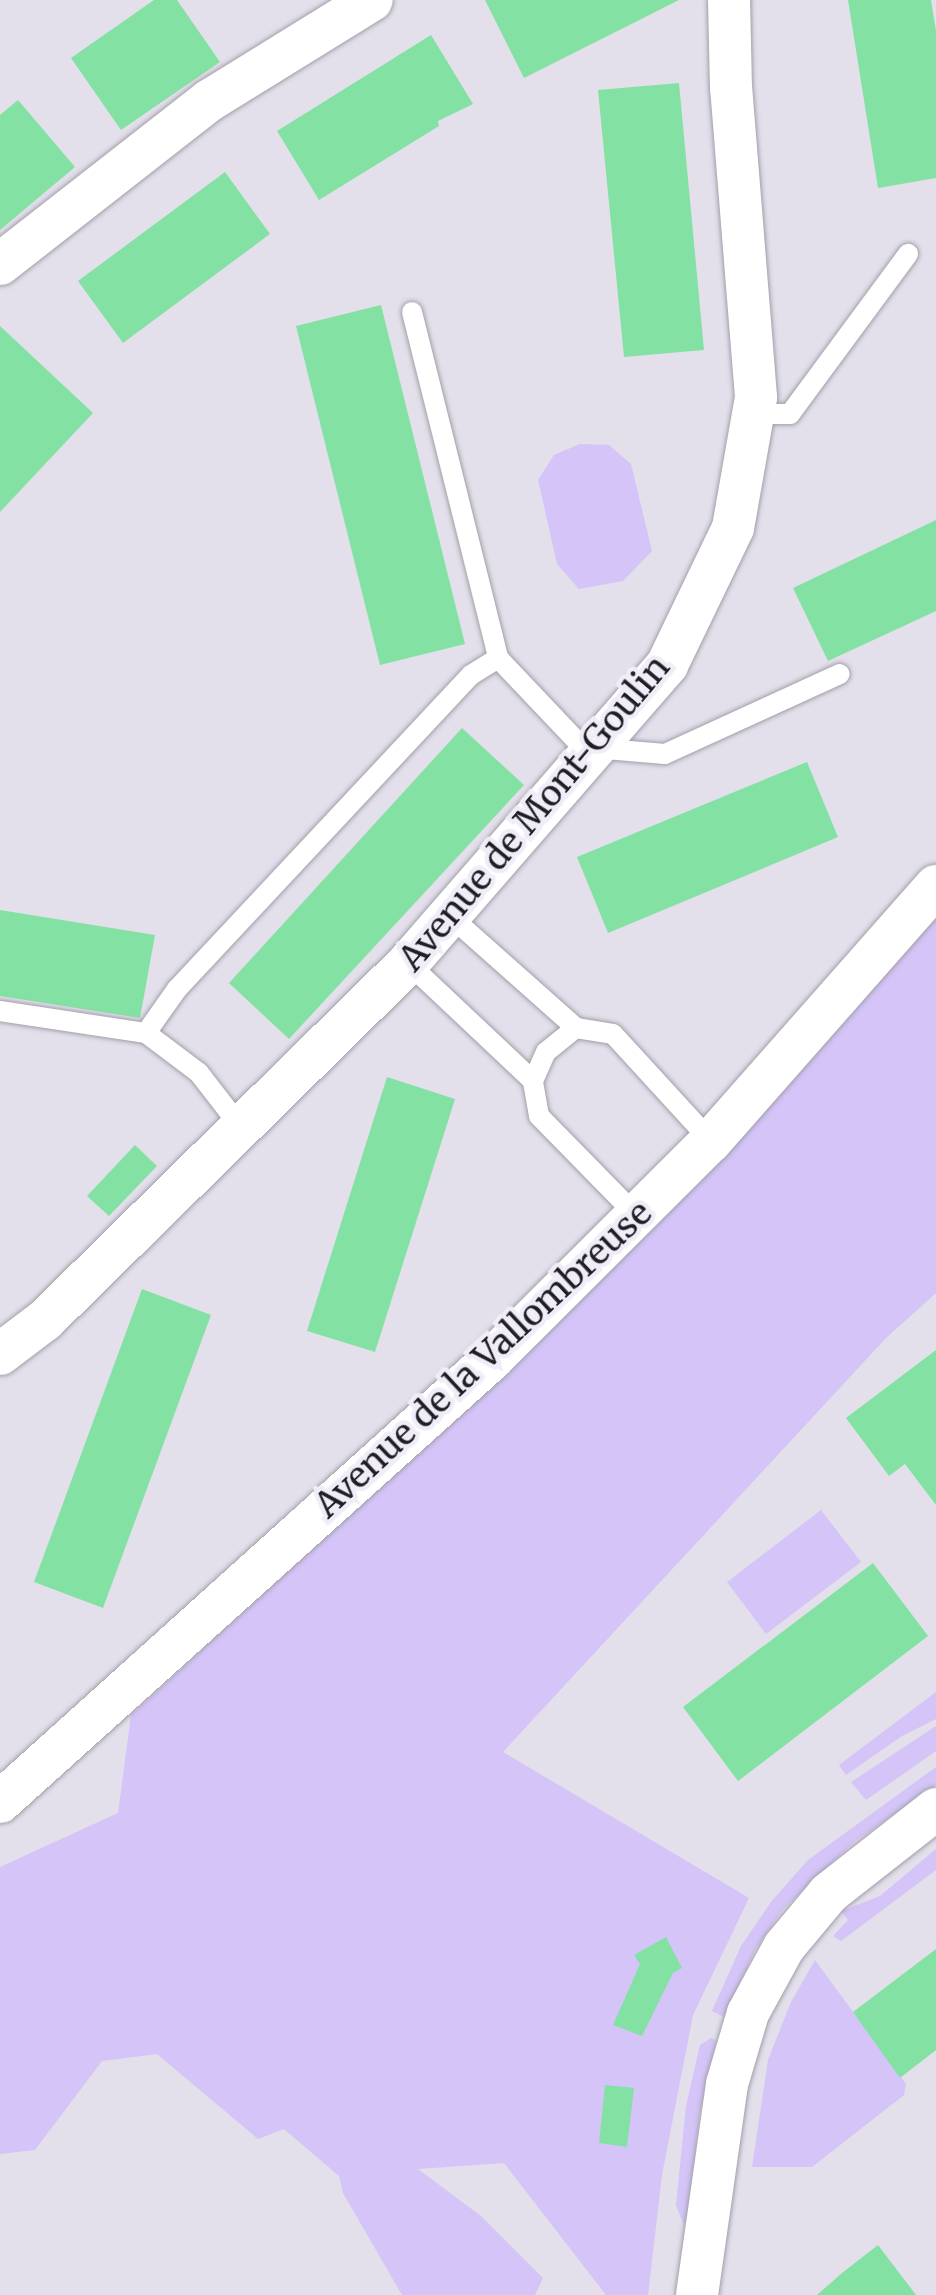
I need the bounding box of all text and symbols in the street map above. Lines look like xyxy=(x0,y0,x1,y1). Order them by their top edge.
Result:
street label: Avenue de Mont-Goulin xyxy=(390,647,678,979)
street label: Avenue de la Vallombreuse xyxy=(306,1192,660,1526)

